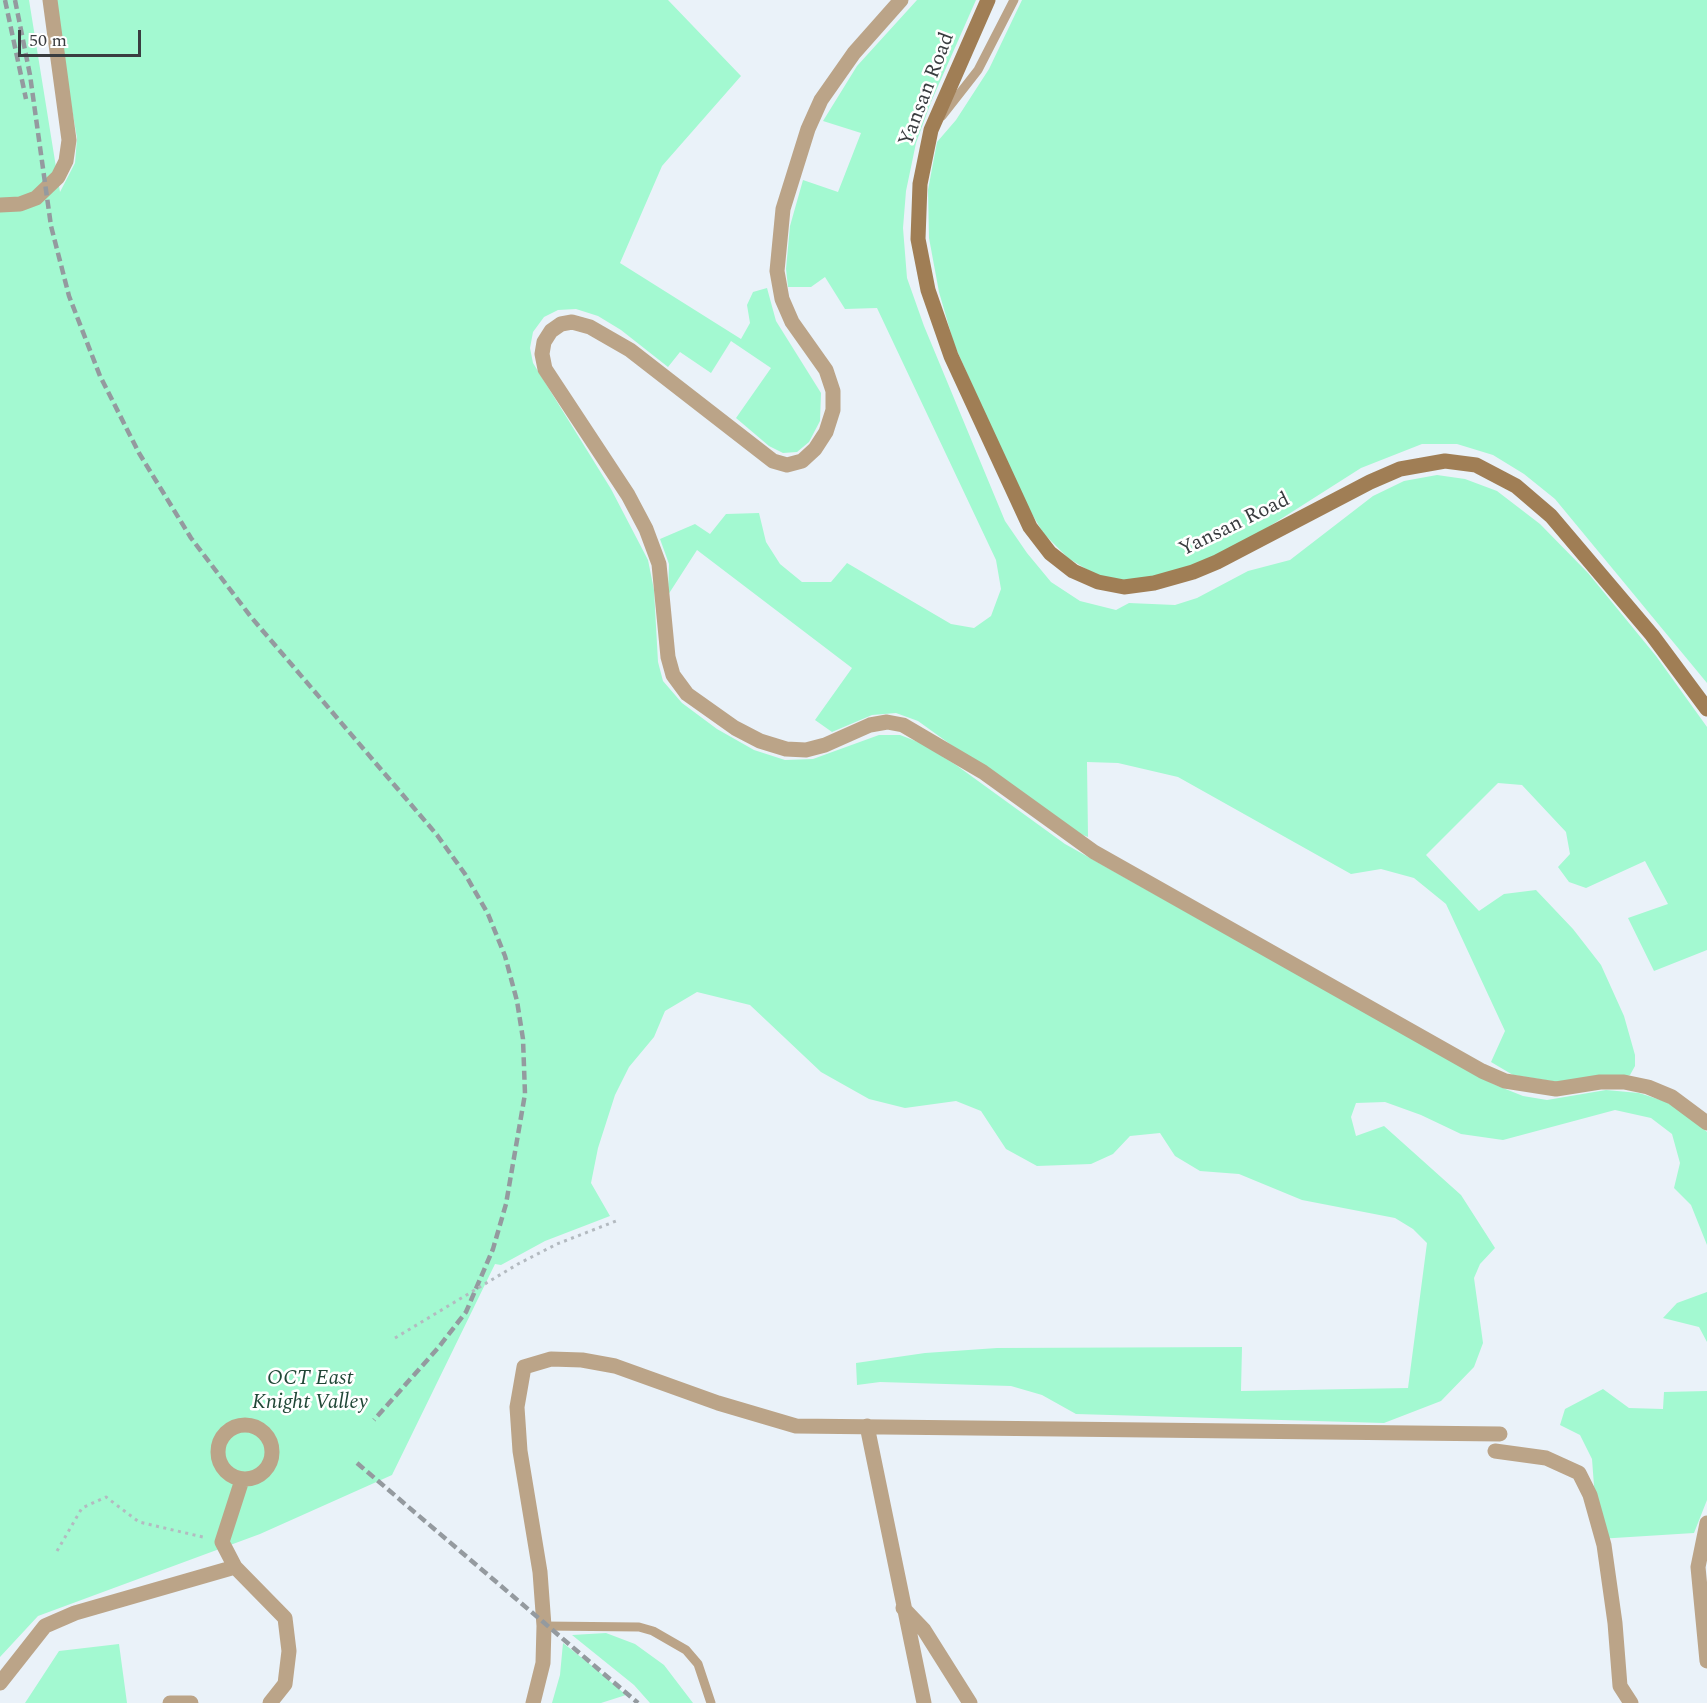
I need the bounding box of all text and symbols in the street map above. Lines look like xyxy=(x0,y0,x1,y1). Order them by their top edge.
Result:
scale bar xyxy=(21,18,144,56)
text: 50 m xyxy=(29,27,67,54)
street label: Yansan Road xyxy=(895,29,961,151)
street label: Yansan Road xyxy=(1175,488,1295,564)
park label: OCT East Knight Valley xyxy=(252,1367,368,1417)

